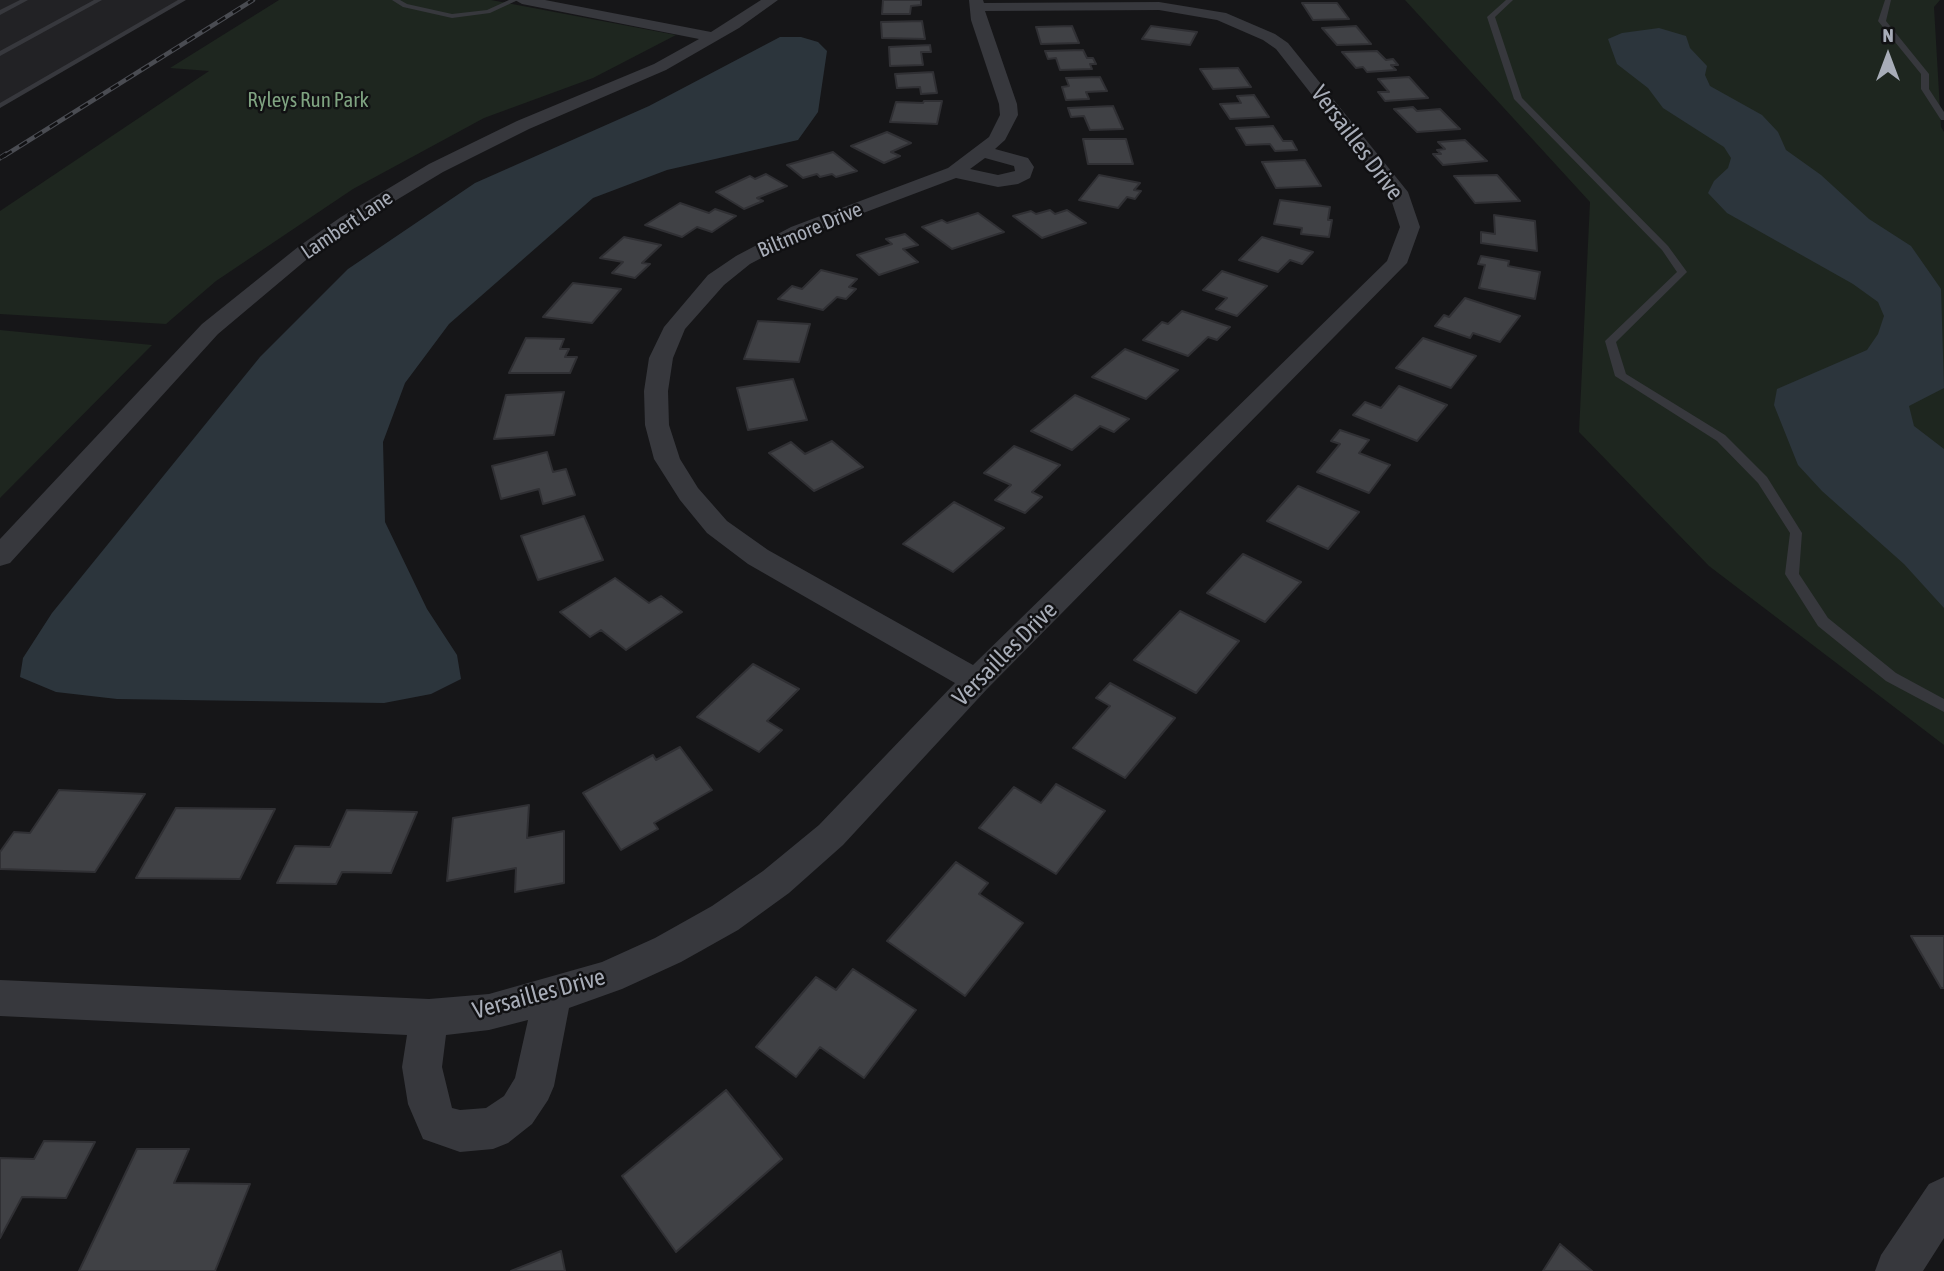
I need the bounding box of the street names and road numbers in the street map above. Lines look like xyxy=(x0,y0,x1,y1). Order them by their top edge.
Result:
street label: Versailles Drive xyxy=(1305,80,1409,206)
street label: Lambert Lane xyxy=(296,185,398,265)
street label: Biltmore Drive xyxy=(754,197,866,263)
street label: Versailles Drive xyxy=(947,596,1063,712)
street label: Versailles Drive xyxy=(470,963,608,1025)

